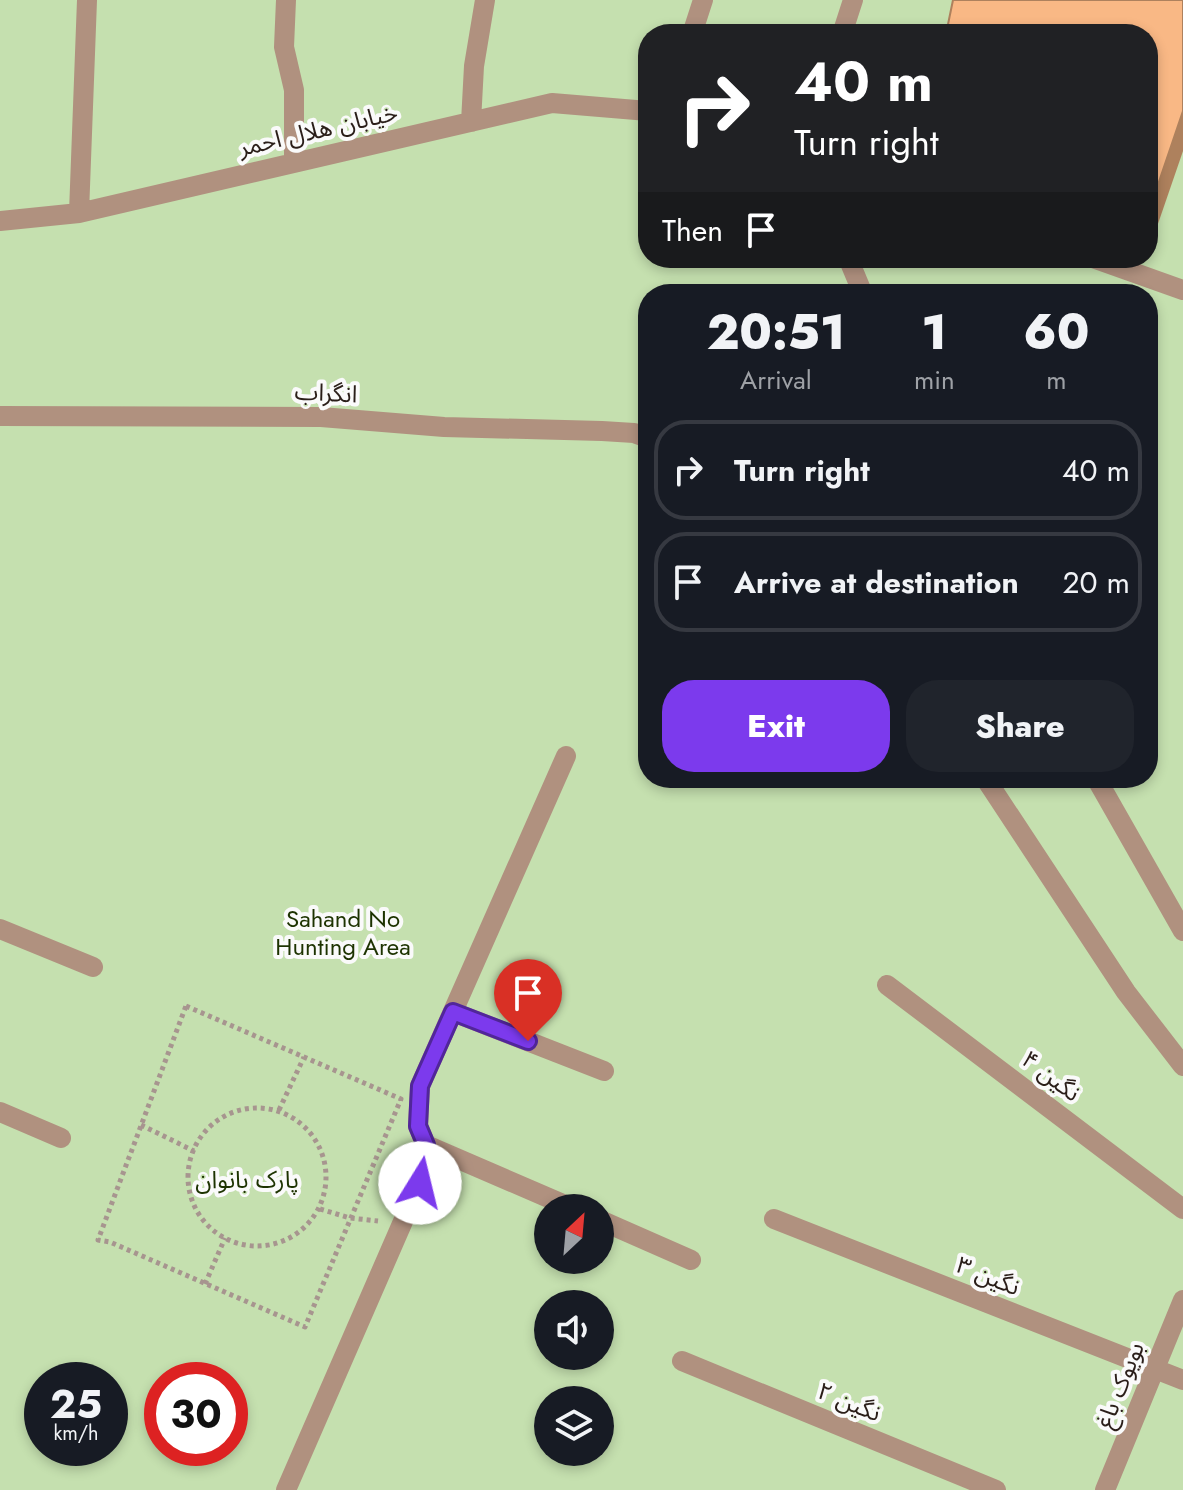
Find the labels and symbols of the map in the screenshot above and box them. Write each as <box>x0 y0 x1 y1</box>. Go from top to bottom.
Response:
street label: خیابان هلال احمر <box>234 94 401 165</box>
street label: انگراب <box>294 373 358 412</box>
park label: Sahand No Hunting Area <box>275 901 411 964</box>
pin <box>494 959 562 1041</box>
street label: نگین ۴ <box>1014 1042 1088 1109</box>
position arrow <box>378 1141 462 1225</box>
park label: پارک بانوان <box>195 1162 299 1197</box>
north arrow <box>534 1194 614 1274</box>
street label: نگین ۳ <box>951 1247 1025 1304</box>
street label: بویوک باغ <box>1086 1336 1153 1433</box>
speed limit sign: 30 <box>144 1362 248 1466</box>
street label: نگین ۲ <box>812 1373 886 1430</box>

